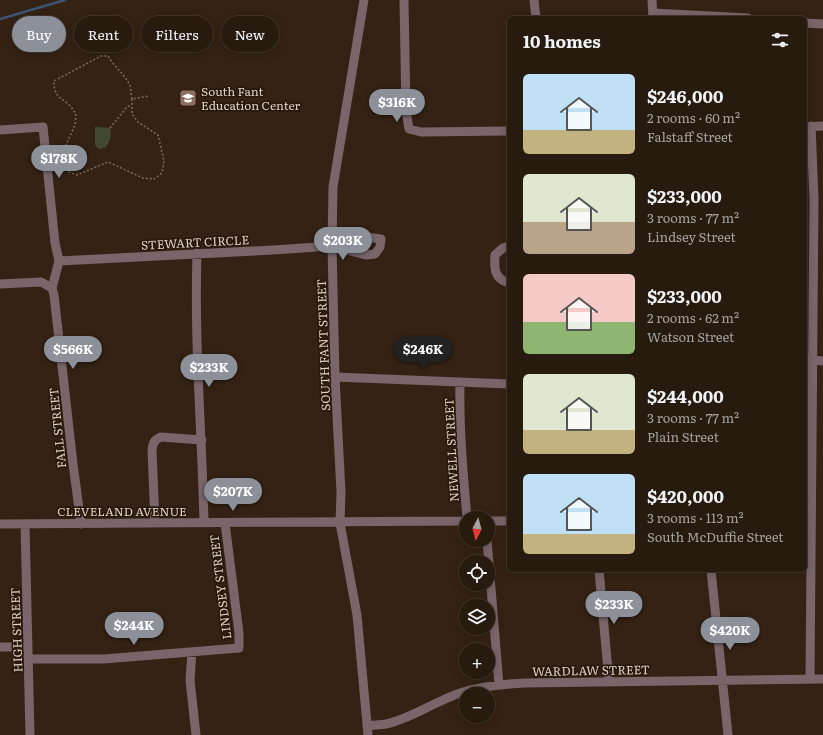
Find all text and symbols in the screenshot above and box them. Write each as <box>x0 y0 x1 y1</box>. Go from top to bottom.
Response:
chip: Buy <box>12 16 66 52</box>
chip: Rent <box>74 16 133 52</box>
chip: Filters <box>141 16 213 52</box>
chip: New <box>221 16 279 52</box>
text: 10 homes <box>523 28 601 53</box>
icon: filters <box>769 29 791 51</box>
place label: South Fant Education Center <box>201 82 301 114</box>
text: $246,000 <box>647 83 723 108</box>
school or university icon: South Fant Education Center <box>178 88 198 108</box>
pin: $316K <box>369 89 425 123</box>
icon: home <box>555 90 603 138</box>
text: $316K <box>378 92 416 111</box>
text: 2 rooms · 60 m² <box>647 108 740 127</box>
text: Falstaff Street <box>647 127 733 146</box>
pin: $178K <box>31 145 87 179</box>
text: $178K <box>40 148 78 167</box>
text: $233,000 <box>647 183 722 208</box>
icon: home <box>555 190 603 238</box>
text: 3 rooms · 77 m² <box>647 208 739 227</box>
pin: $203K <box>315 227 371 261</box>
text: Lindsey Street <box>647 227 736 246</box>
street label: STEWART CIRCLE <box>140 230 250 254</box>
text: $203K <box>323 230 363 249</box>
street label: SOUTH FANT STREET <box>312 279 334 411</box>
text: $233,000 <box>647 283 722 308</box>
icon: home <box>555 290 603 338</box>
text: 2 rooms · 62 m² <box>647 308 739 327</box>
text: Watson Street <box>647 327 734 346</box>
pin: $566K <box>45 336 101 370</box>
pin: $246K <box>395 336 451 370</box>
text: $566K <box>53 339 93 358</box>
text: $246K <box>403 339 443 358</box>
pin: $233K <box>181 354 237 388</box>
text: $233K <box>189 357 229 376</box>
text: $244,000 <box>647 383 724 408</box>
street label: FALL STREET <box>44 387 70 469</box>
icon: home <box>555 390 603 438</box>
street label: NEWELL STREET <box>439 397 463 503</box>
text: 3 rooms · 77 m² <box>647 408 739 427</box>
text: Plain Street <box>647 427 719 446</box>
pin: $207K <box>205 478 261 512</box>
text: $207K <box>213 481 253 500</box>
text: $420,000 <box>647 483 724 508</box>
icon: home <box>555 490 603 538</box>
street label: CLEVELAND AVENUE <box>57 502 187 520</box>
text: 3 rooms · 113 m² <box>647 508 744 527</box>
north arrow <box>459 511 495 547</box>
map controls <box>459 511 495 723</box>
text: South McDuffie Street <box>647 527 784 546</box>
street label: LINDSEY STREET <box>205 533 235 641</box>
button: locate <box>459 555 495 591</box>
street label: HIGH STREET <box>6 587 26 673</box>
pin: $233K <box>586 591 642 625</box>
text: $233K <box>594 594 634 613</box>
button: layers <box>459 599 495 635</box>
pin: $244K <box>106 612 162 646</box>
text: $244K <box>114 615 154 634</box>
pin: $420K <box>702 617 758 651</box>
text: $420K <box>710 620 750 639</box>
button: + <box>459 643 495 679</box>
street label: WARDLAW STREET <box>532 660 650 680</box>
button: − <box>459 687 495 723</box>

